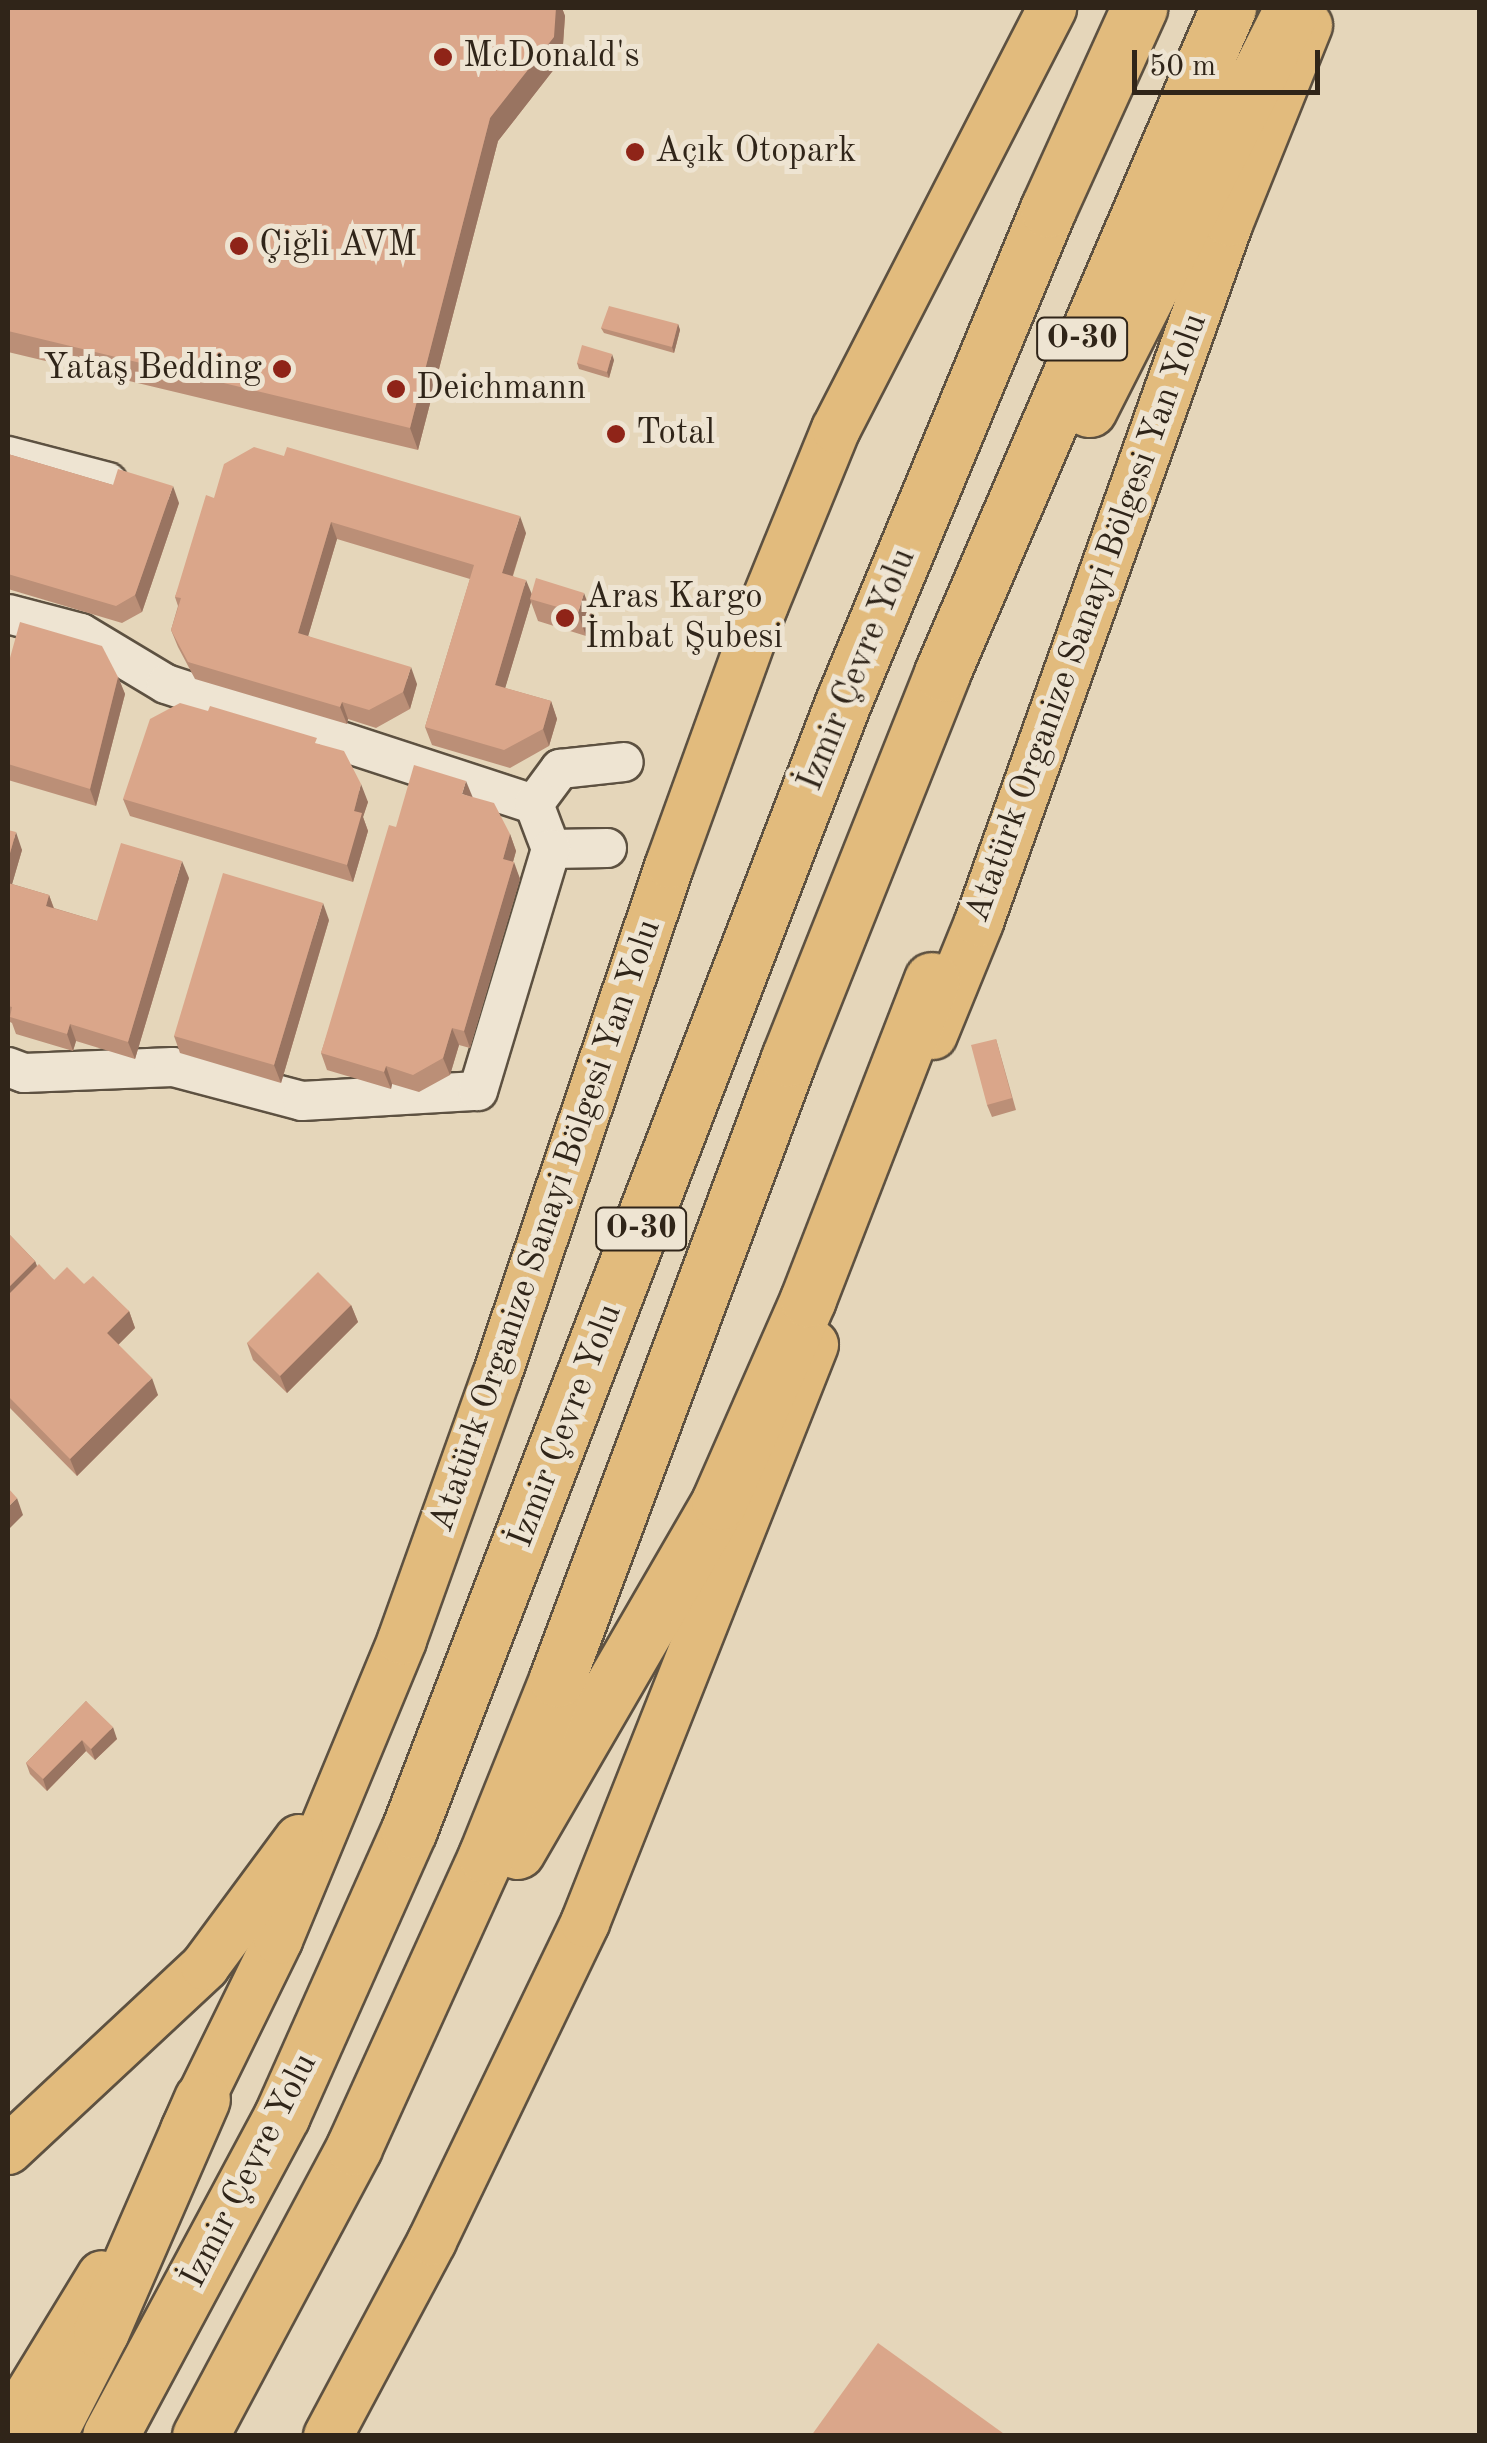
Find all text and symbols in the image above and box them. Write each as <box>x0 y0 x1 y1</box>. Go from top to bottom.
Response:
scale bar <box>1137 30 1324 92</box>
place label: McDonald's <box>463 36 640 78</box>
marker: McDonald's <box>432 46 454 68</box>
text: 50 m <box>1149 52 1216 82</box>
place label: Açık Otopark <box>655 131 857 173</box>
marker: Açık Otopark <box>624 141 646 163</box>
place label: Çiğli AVM <box>259 225 417 267</box>
marker: Çiğli AVM <box>228 235 250 257</box>
street label: Atatürk Organize Sanayi Bölgesi Yan Yolu <box>957 308 1217 928</box>
road number: O-30 <box>1034 312 1130 366</box>
place label: Yataş Bedding <box>43 348 262 390</box>
marker: Yataş Bedding <box>271 358 293 380</box>
place label: Deichmann <box>416 368 586 410</box>
marker: Deichmann <box>385 378 407 400</box>
place label: Total <box>636 413 715 455</box>
marker: Total <box>605 423 627 445</box>
street label: İzmir Çevre Yolu <box>790 543 926 797</box>
place label: Aras Kargo İmbat Şubesi <box>585 577 783 659</box>
marker: Aras Kargo İmbat Şubesi <box>554 607 576 629</box>
street label: Atatürk Organize Sanayi Bölgesi Yan Yolu <box>421 914 671 1538</box>
road number: O-30 <box>594 1202 688 1256</box>
street label: İzmir Çevre Yolu <box>500 1298 632 1554</box>
street label: İzmir Çevre Yolu <box>173 2047 327 2295</box>

